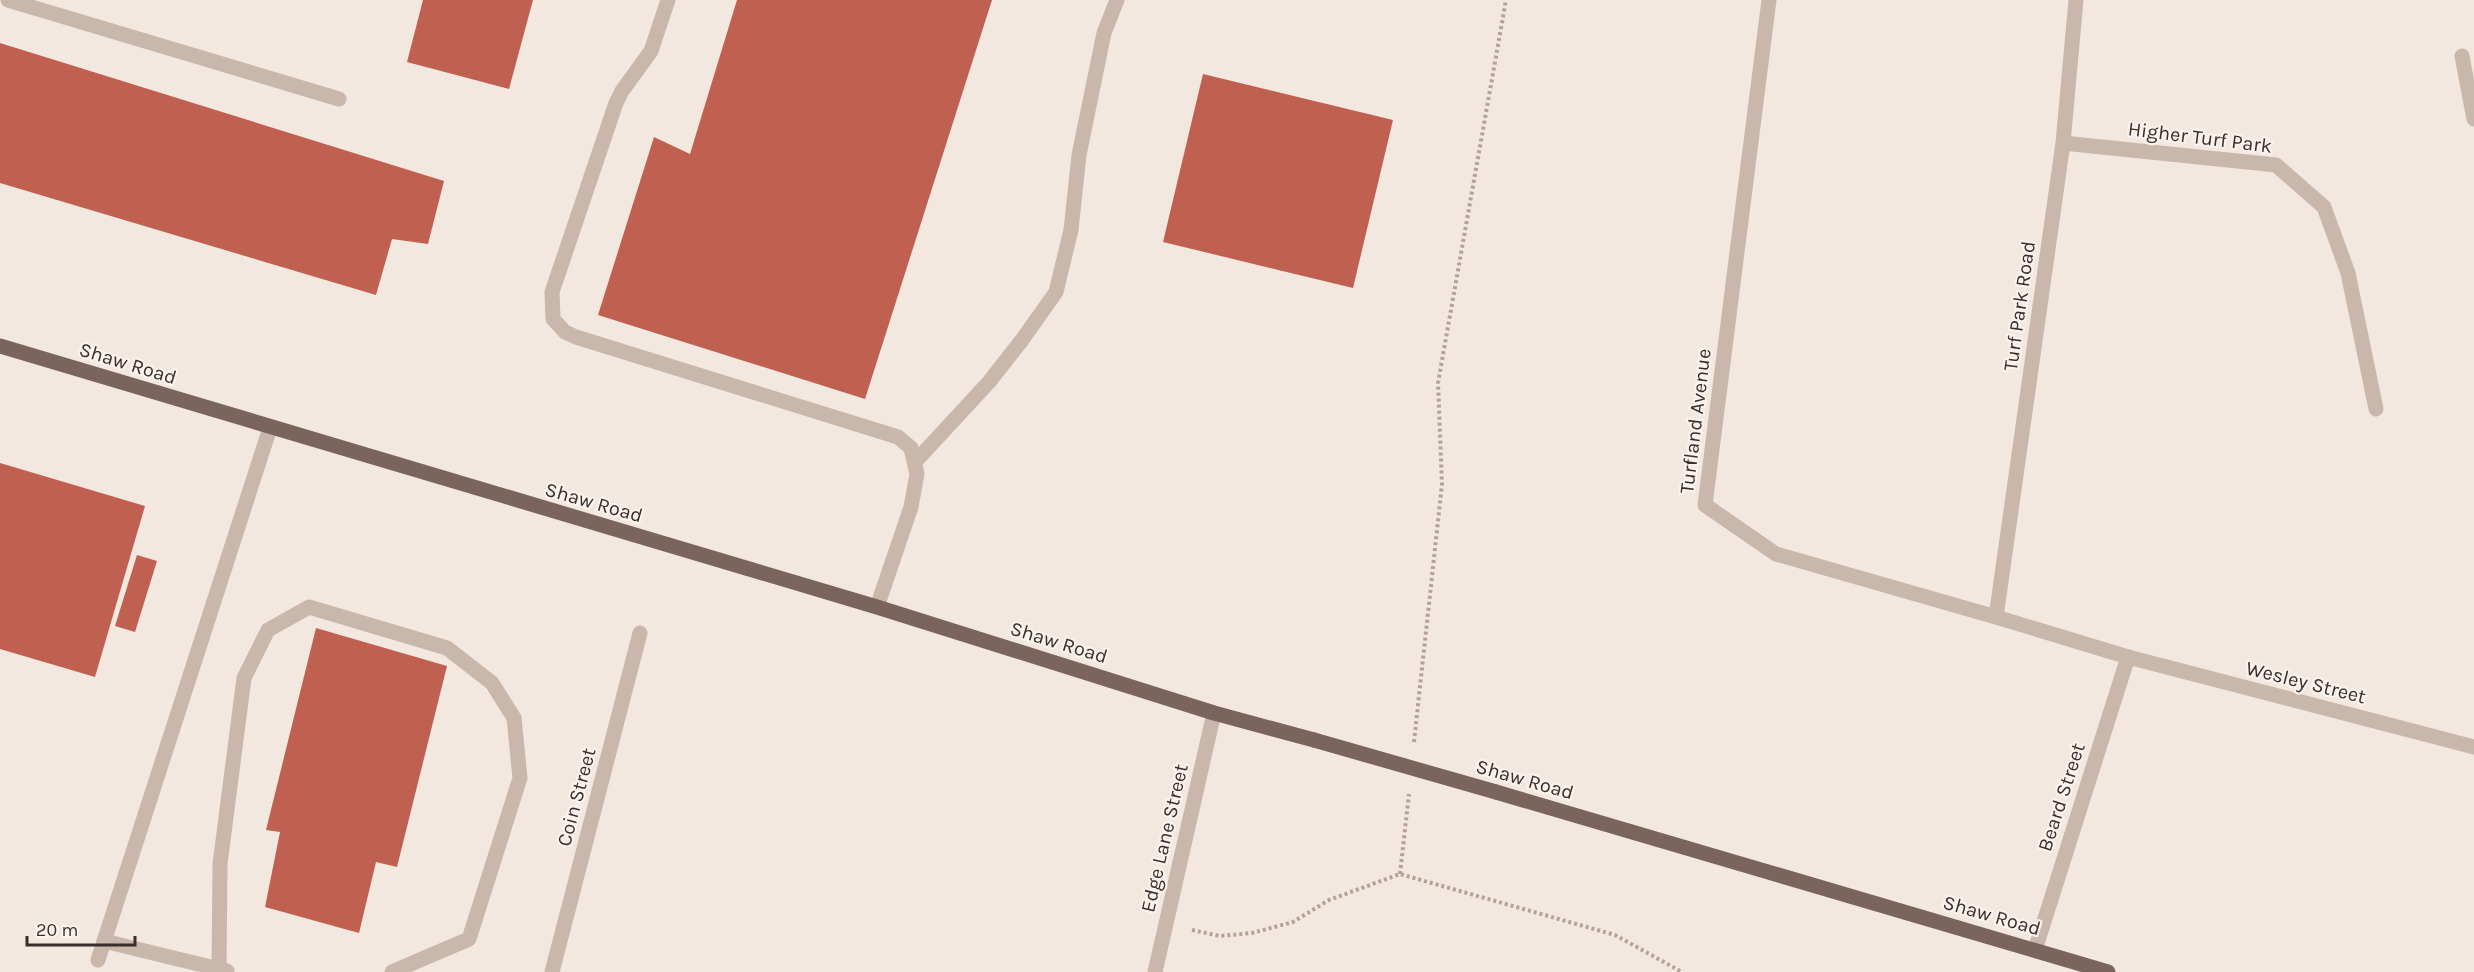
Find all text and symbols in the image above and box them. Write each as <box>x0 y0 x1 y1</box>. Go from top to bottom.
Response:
street label: Higher Turf Park <box>2127 117 2273 158</box>
street label: Turf Park Road <box>1999 240 2040 373</box>
street label: Shaw Road <box>76 338 179 389</box>
street label: Turfland Avenue <box>1675 347 1716 495</box>
street label: Shaw Road <box>542 478 645 527</box>
street label: Shaw Road <box>1007 617 1110 668</box>
street label: Wesley Street <box>2243 656 2369 709</box>
street label: Beard Street <box>2033 740 2090 854</box>
street label: Coin Street <box>552 745 601 849</box>
street label: Shaw Road <box>1473 755 1576 804</box>
street label: Edge Lane Street <box>1136 761 1193 915</box>
street label: Shaw Road <box>1940 891 2043 940</box>
scale bar <box>27 909 135 947</box>
text: 20 m <box>36 919 78 941</box>

